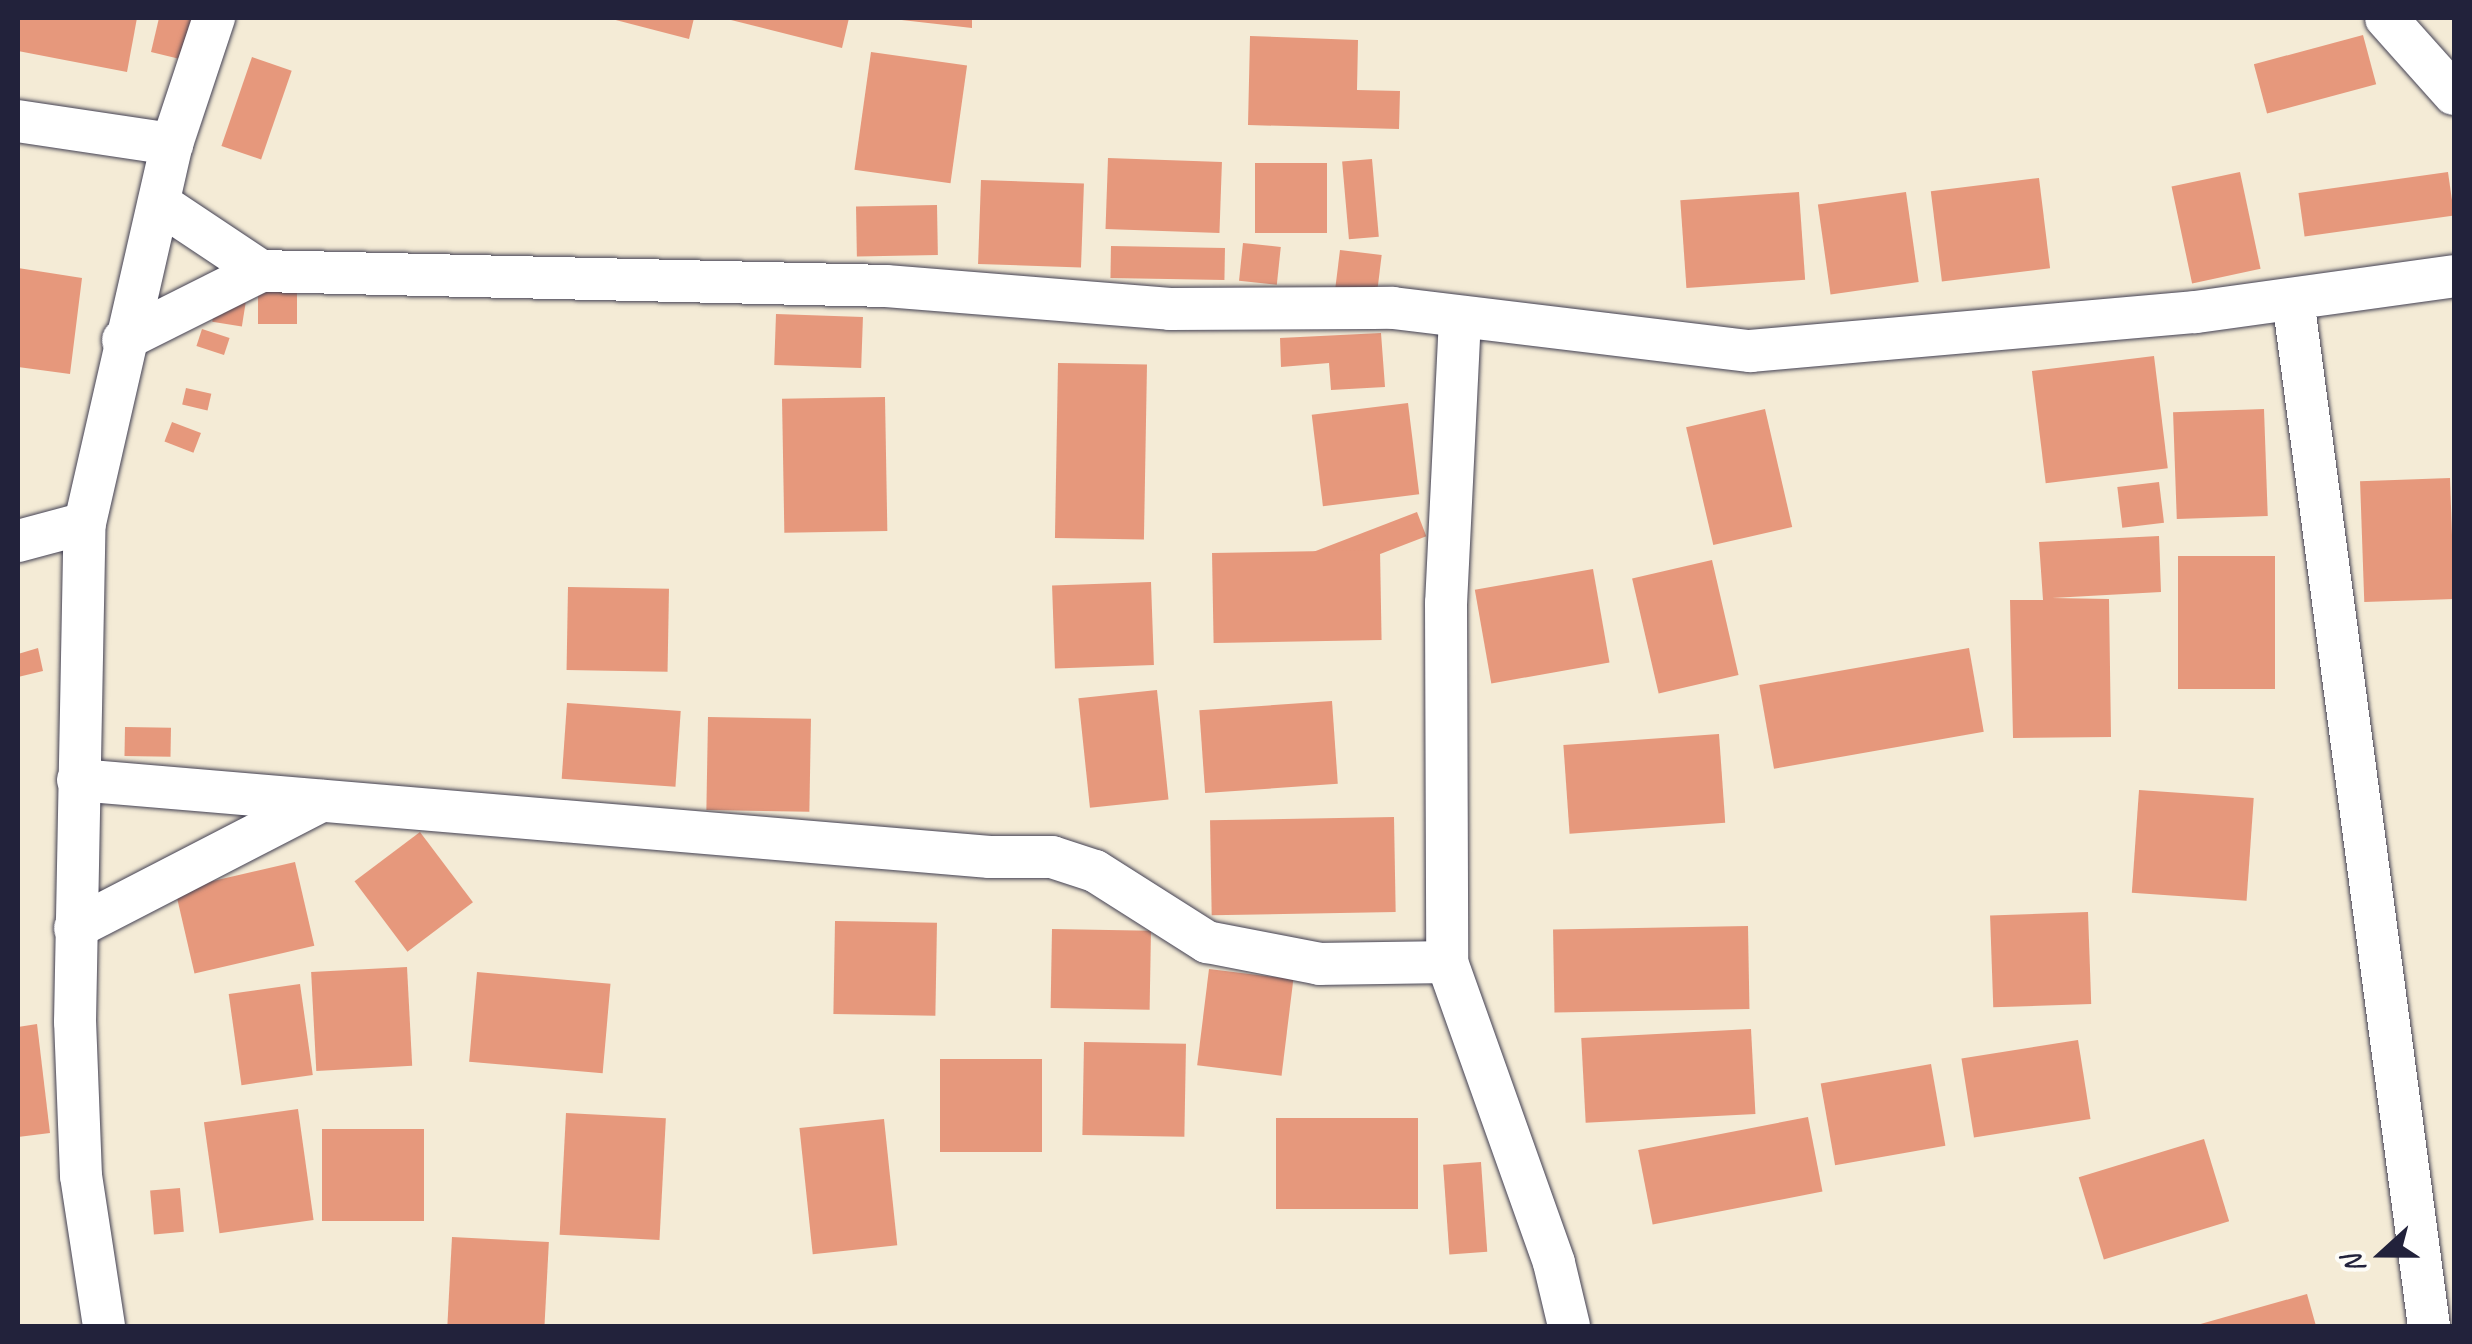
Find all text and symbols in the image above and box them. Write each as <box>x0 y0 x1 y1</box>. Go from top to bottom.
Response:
north arrow <box>2332 1204 2432 1304</box>
text: N <box>2334 1251 2373 1279</box>

